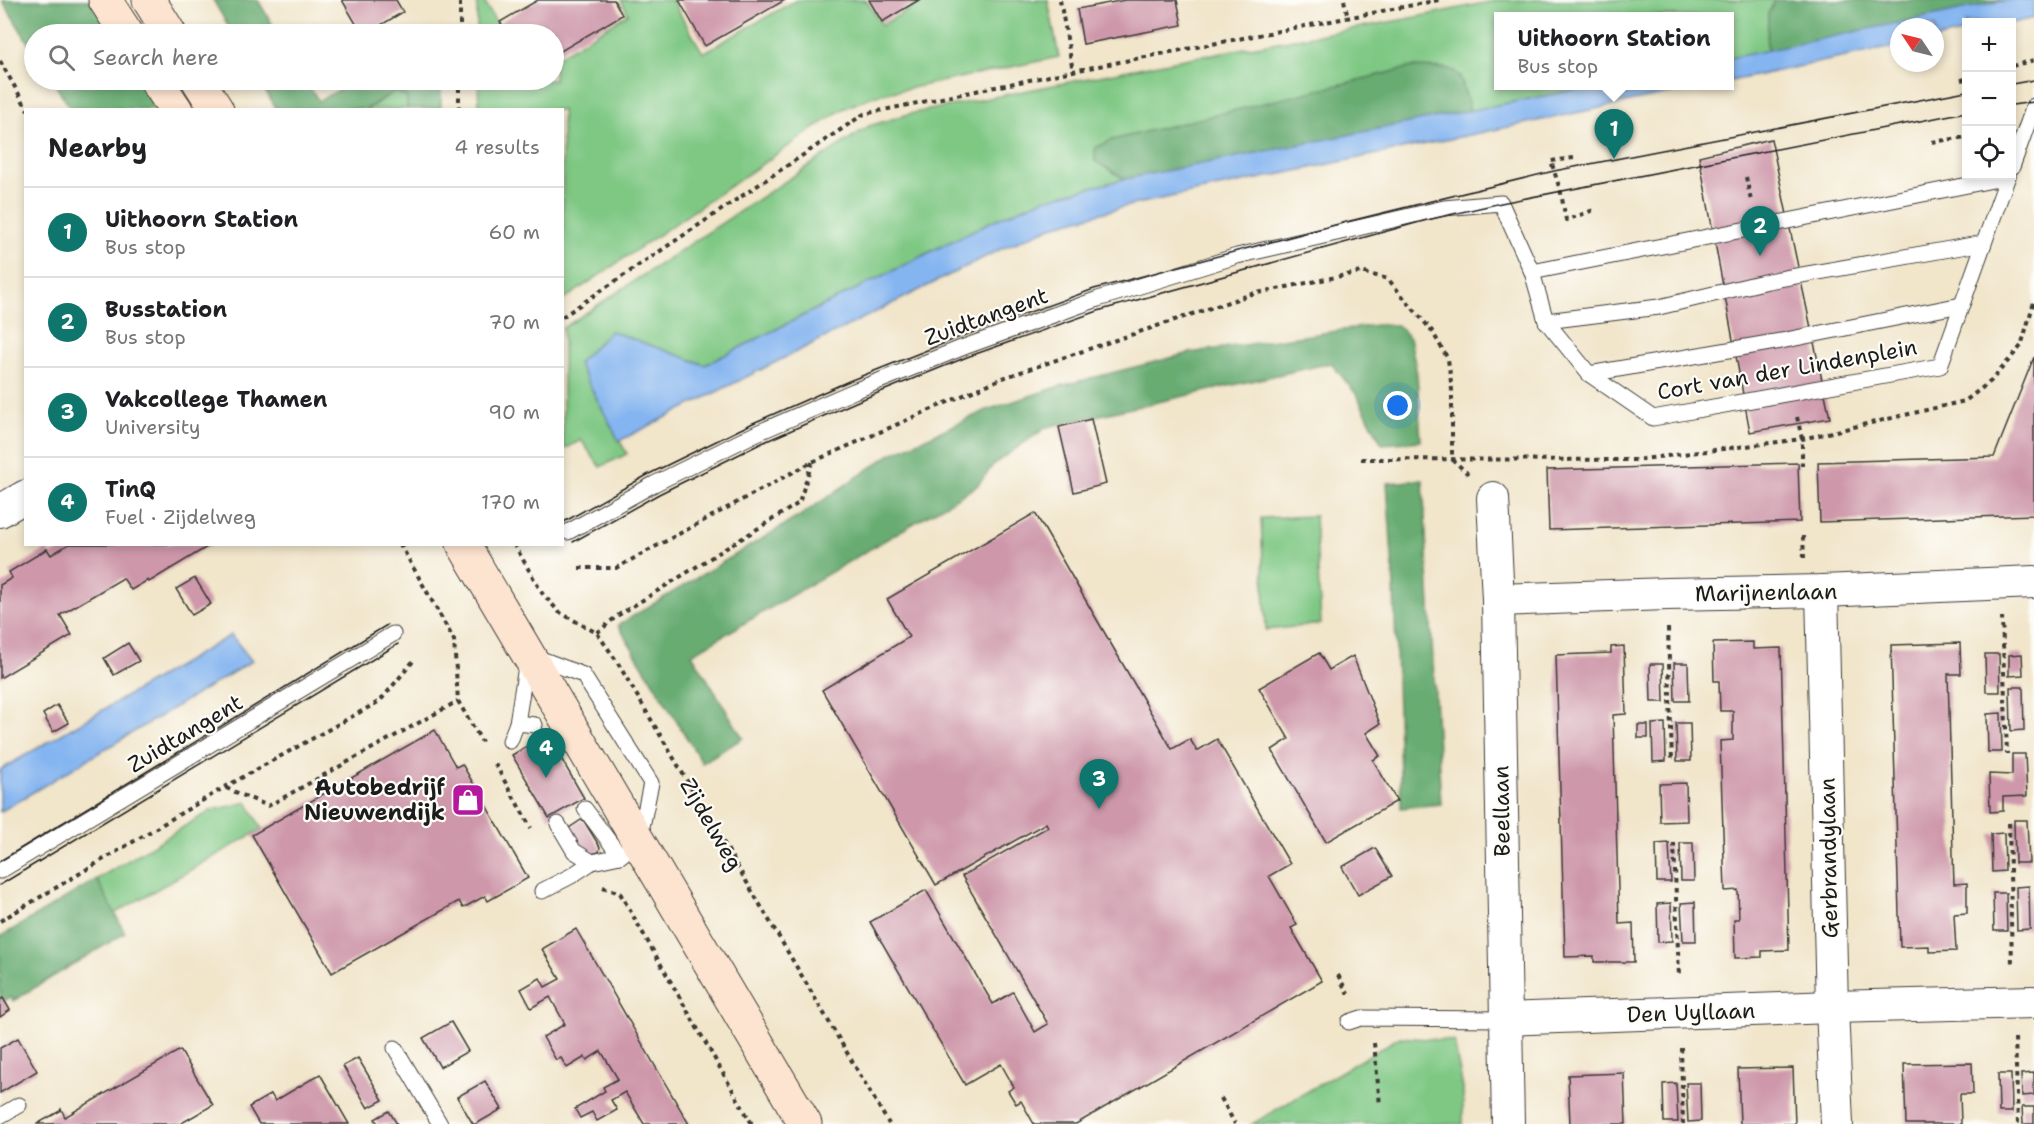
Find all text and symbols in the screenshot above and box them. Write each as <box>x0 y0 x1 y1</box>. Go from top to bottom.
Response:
popup <box>1494 12 1734 90</box>
north arrow <box>1890 18 1944 72</box>
map controls <box>1962 18 2016 180</box>
button: + <box>1962 18 2016 72</box>
search box <box>24 24 564 90</box>
text: Uithoorn Station <box>1517 24 1711 53</box>
icon: search <box>45 41 78 74</box>
text: Search here <box>93 43 219 72</box>
text: Bus stop <box>1517 53 1598 79</box>
button: − <box>1962 72 2016 126</box>
pin: 1 <box>1594 110 1634 159</box>
button: locate <box>1962 126 2016 180</box>
text: Nearby <box>48 130 147 165</box>
text: 4 results <box>454 134 540 160</box>
text: Uithoorn Station <box>105 205 298 234</box>
pin: 2 <box>1740 206 1780 256</box>
text: 1 <box>63 219 72 245</box>
text: 60 m <box>488 219 540 245</box>
text: Bus stop <box>105 234 186 260</box>
street label: Zuidtangent <box>920 281 1052 352</box>
text: Busstation <box>105 295 227 324</box>
text: 2 <box>61 309 75 335</box>
text: 70 m <box>488 309 540 335</box>
text: Bus stop <box>105 324 186 350</box>
street label: Cort van der Lindenplein <box>1655 332 1919 407</box>
text: Vakcollege Thamen <box>105 385 327 414</box>
your location <box>1383 391 1412 420</box>
text: 3 <box>61 399 75 425</box>
text: 90 m <box>488 399 540 425</box>
text: University <box>105 414 201 440</box>
text: TinQ <box>105 475 156 504</box>
text: 4 <box>61 489 75 515</box>
text: 170 m <box>481 489 540 515</box>
text: Fuel · Zijdelweg <box>105 504 256 530</box>
street label: Marijnenlaan <box>1695 577 1837 608</box>
street label: Zuidtangent <box>122 688 248 779</box>
pin: 4 <box>526 728 566 778</box>
pin: 3 <box>1080 760 1118 809</box>
street label: Beellaan <box>1486 765 1517 857</box>
place label: Autobedrijf Nieuwendijk <box>304 773 445 827</box>
street label: Zijdelweg <box>674 773 750 876</box>
street label: Gerbrandylaan <box>1813 777 1844 939</box>
shop icon: Autobedrijf Nieuwendijk <box>450 782 486 818</box>
street label: Den Uyllaan <box>1626 996 1756 1029</box>

